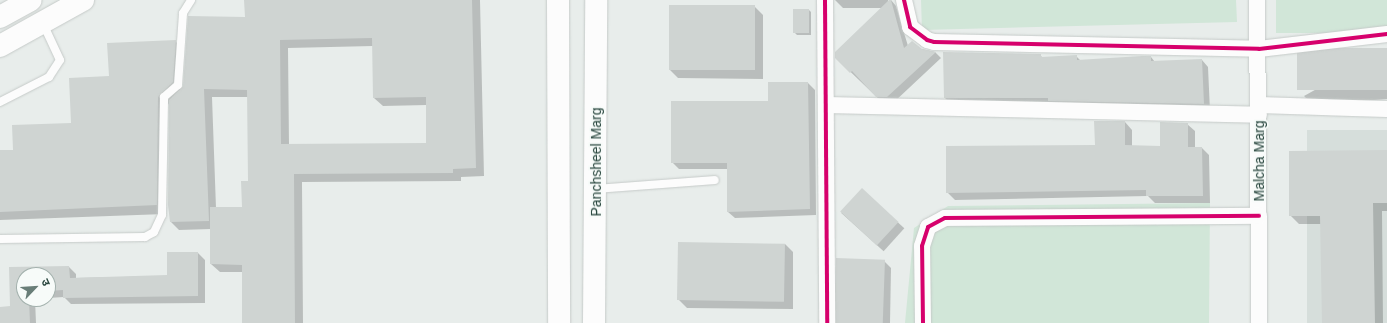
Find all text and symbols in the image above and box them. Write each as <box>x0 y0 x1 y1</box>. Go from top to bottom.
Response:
street label: Panchsheel Marg <box>588 108 604 216</box>
street label: Malcha Marg <box>1251 121 1267 201</box>
north arrow <box>16 267 56 307</box>
text: उ <box>39 277 53 288</box>

